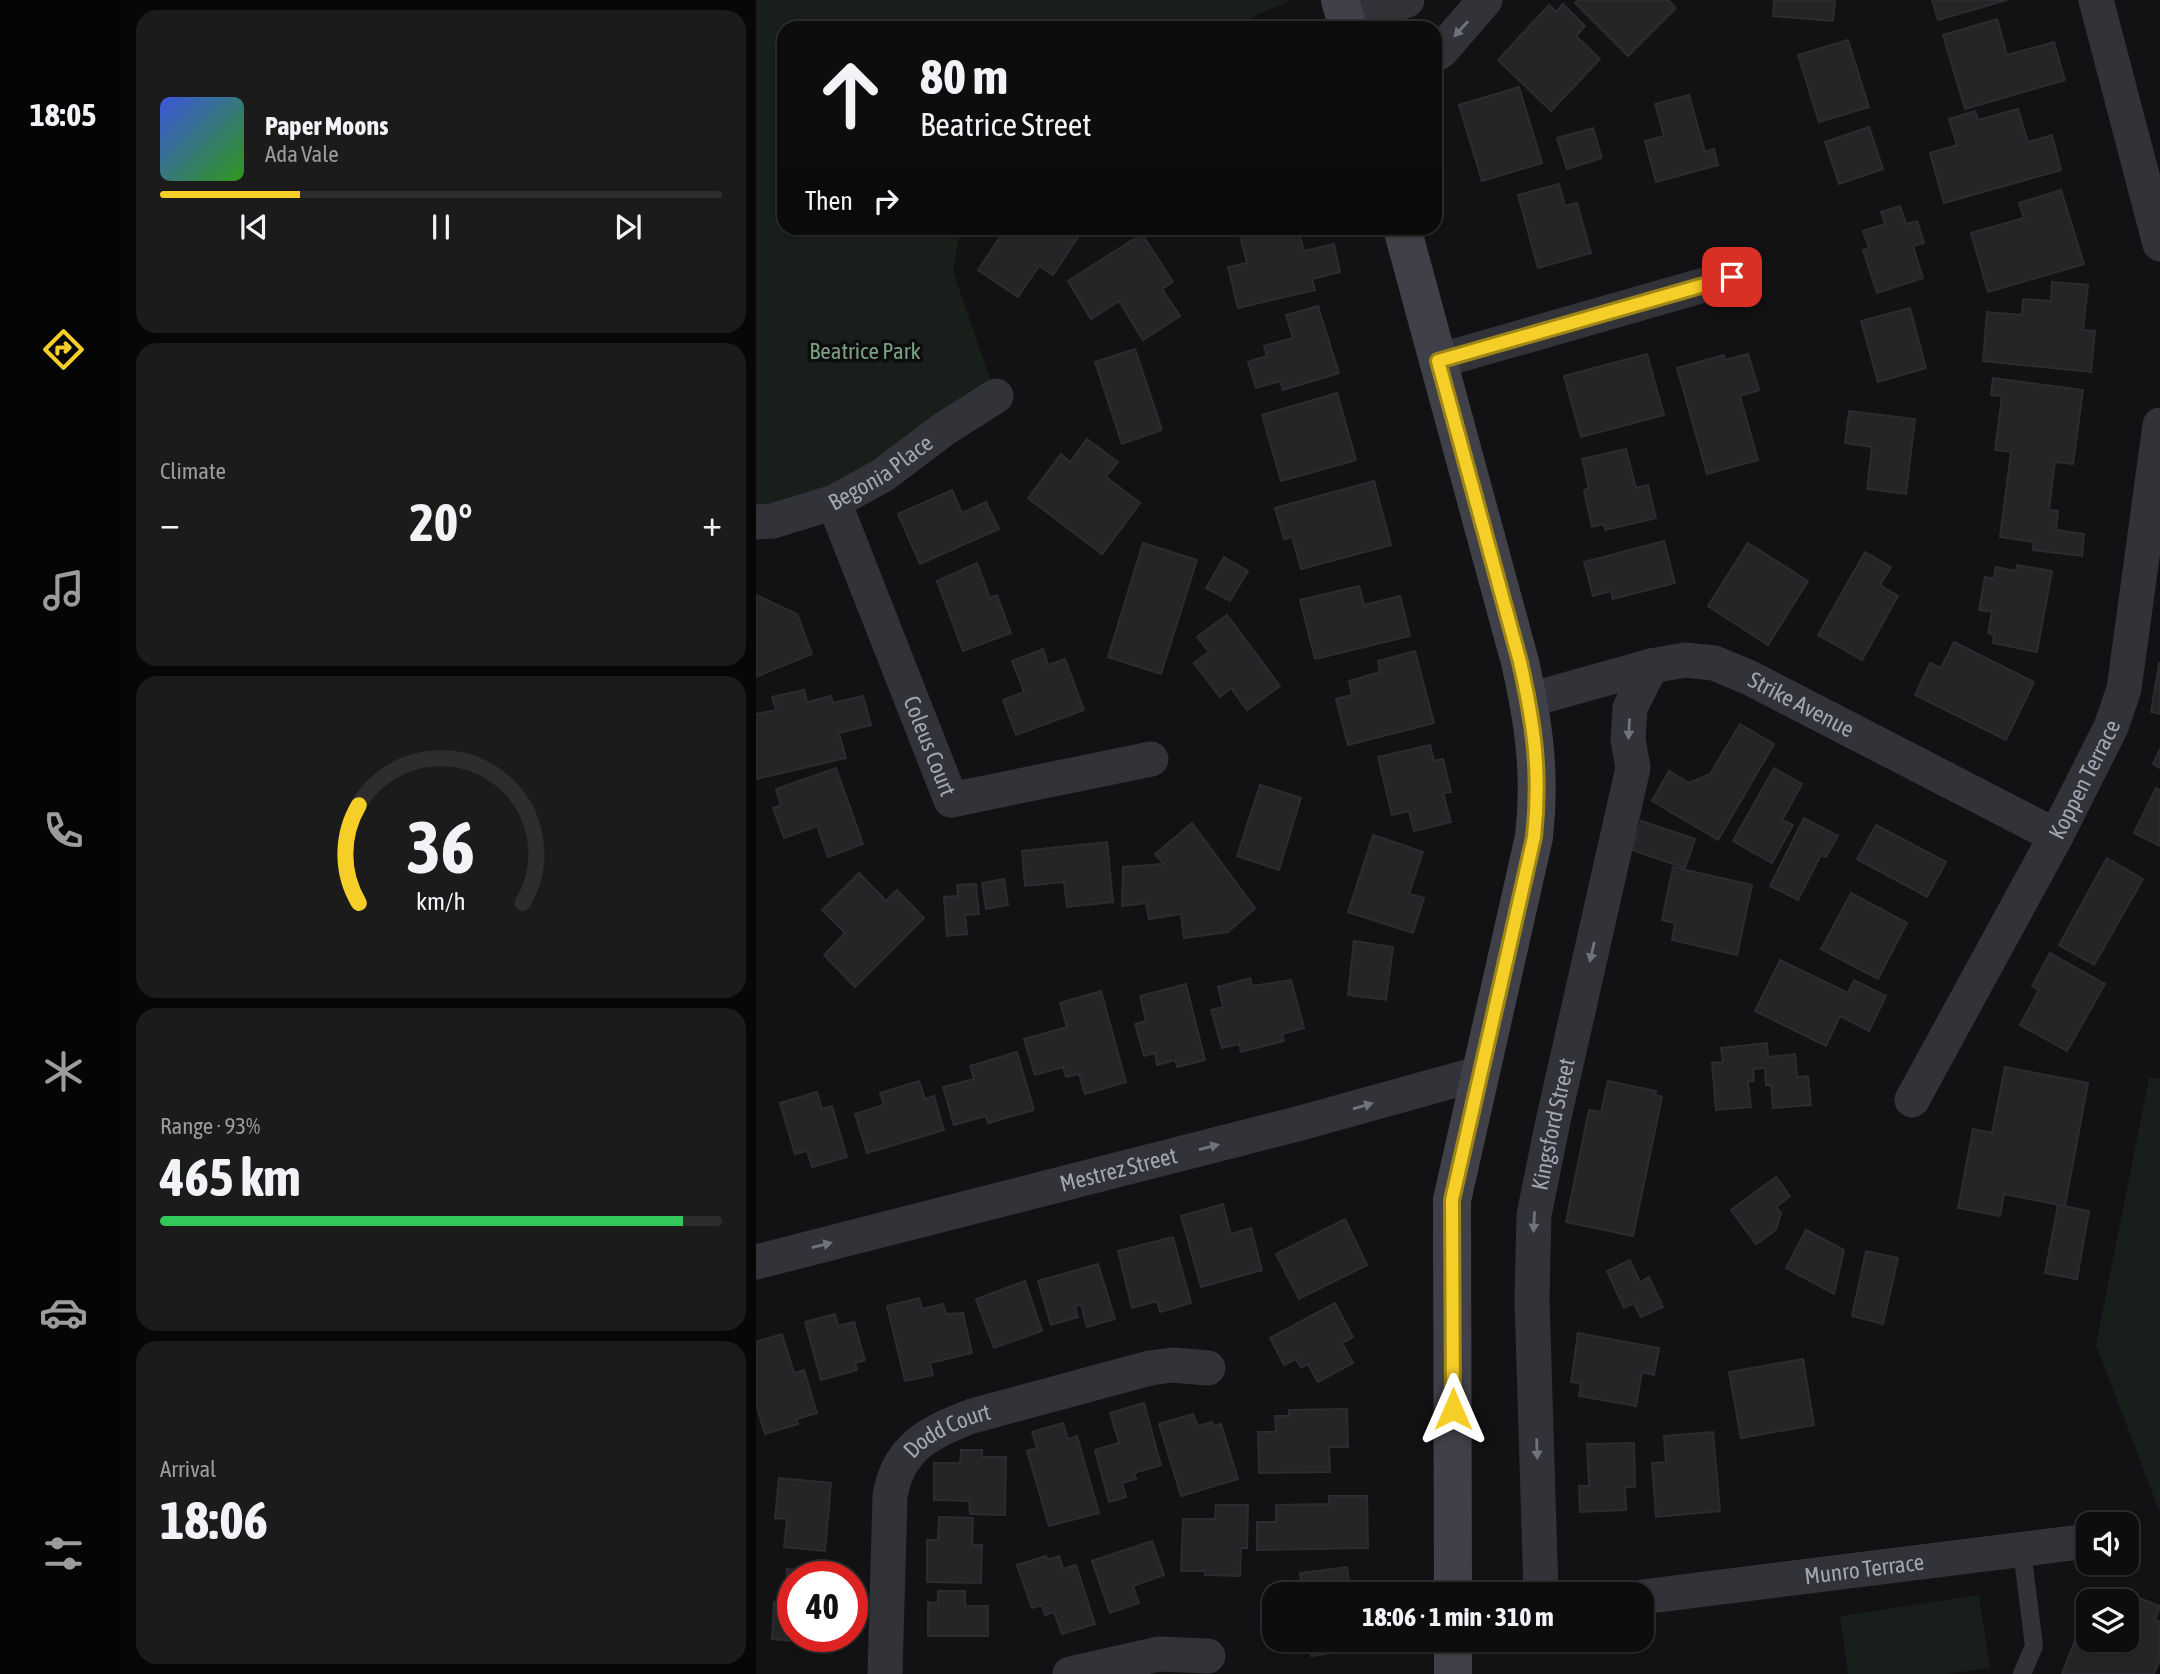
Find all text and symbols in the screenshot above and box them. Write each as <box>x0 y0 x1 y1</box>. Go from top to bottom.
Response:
one-way arrow <box>1453 20 1469 38</box>
text: 80 m <box>920 48 1008 104</box>
icon: ahead <box>805 49 896 140</box>
text: 18:05 <box>30 96 96 133</box>
text: Beatrice Street <box>920 106 1092 143</box>
text: Paper Moons <box>265 111 388 141</box>
text: Ada Vale <box>265 141 339 167</box>
icon: right <box>867 182 905 220</box>
text: Then <box>805 186 853 216</box>
icon: previous <box>235 208 273 246</box>
icon: pause <box>422 208 460 246</box>
icon: next <box>609 208 647 246</box>
pin <box>1702 247 1762 307</box>
icon: arrive <box>1713 258 1751 296</box>
icon: directions <box>39 325 88 374</box>
park label: Beatrice Park <box>809 338 921 364</box>
street label: Begonia Place <box>824 429 938 516</box>
text: Climate <box>160 458 226 484</box>
text: 20° <box>409 492 473 552</box>
text: − <box>160 501 180 544</box>
text: + <box>702 501 722 544</box>
icon: music <box>39 566 88 615</box>
street label: Strike Avenue <box>1744 666 1858 742</box>
street label: Coleus Court <box>898 692 961 800</box>
street label: Koppen Terrace <box>2044 717 2125 843</box>
one-way arrow <box>1623 719 1634 741</box>
text: 36 <box>407 805 475 888</box>
icon: phone <box>39 806 88 855</box>
text: km/h <box>416 887 466 915</box>
one-way arrow <box>1586 941 1597 963</box>
icon: climate <box>39 1047 88 1096</box>
street label: Kingsford Street <box>1526 1056 1580 1192</box>
one-way arrow <box>1353 1100 1374 1110</box>
text: Range · 93% <box>160 1113 260 1139</box>
one-way arrow <box>1198 1141 1220 1152</box>
street label: Mestrez Street <box>1057 1142 1180 1197</box>
text: 465 km <box>160 1147 301 1207</box>
one-way arrow <box>1529 1211 1540 1233</box>
one-way arrow <box>811 1239 833 1250</box>
icon: car <box>39 1288 88 1337</box>
position arrow <box>1416 1372 1490 1446</box>
street label: Dodd Court <box>898 1399 993 1463</box>
one-way arrow <box>1531 1439 1543 1461</box>
text: Arrival <box>160 1456 216 1482</box>
text: 18:06 <box>160 1490 268 1550</box>
map controls <box>2076 1512 2139 1652</box>
button: sound <box>2076 1512 2139 1575</box>
icon: filters <box>39 1529 88 1578</box>
street label: Munro Terrace <box>1803 1549 1926 1589</box>
speed limit sign: 40 <box>777 1561 868 1652</box>
button: layers <box>2076 1589 2139 1652</box>
text: 18:06 · 1 min · 310 m <box>1362 1602 1554 1632</box>

